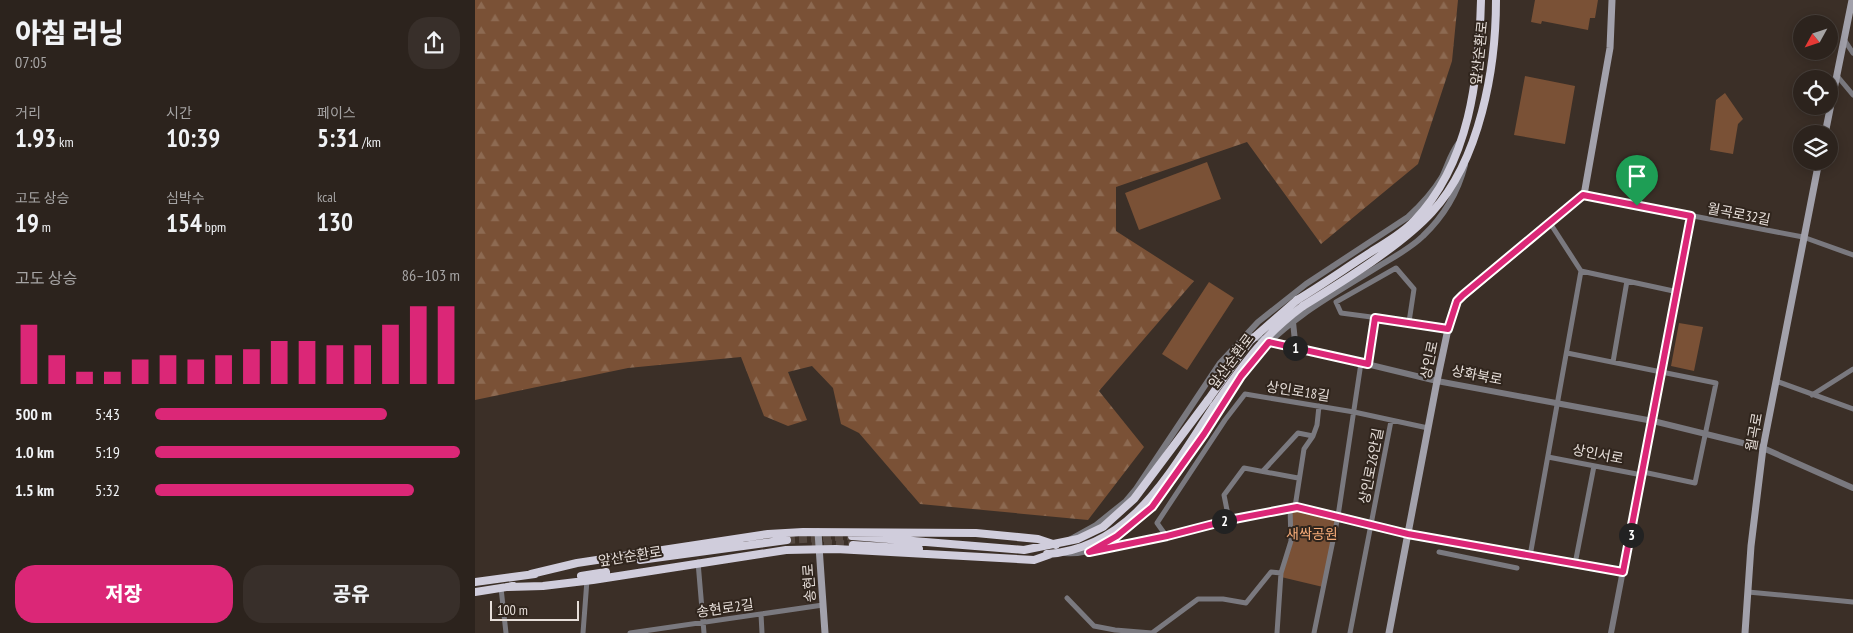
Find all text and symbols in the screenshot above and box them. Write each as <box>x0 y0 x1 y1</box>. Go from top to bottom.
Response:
text: 아침 러닝 <box>15 14 124 51</box>
north arrow <box>1793 15 1837 60</box>
map controls <box>1793 15 1838 170</box>
button: share <box>408 17 460 69</box>
street label: 앞산순환로 <box>1467 20 1491 86</box>
text: 07:05 <box>15 52 47 72</box>
button: locate <box>1793 70 1838 115</box>
text: 거리 <box>15 104 41 122</box>
text: 시간 <box>166 104 192 122</box>
text: 페이스 <box>317 104 356 122</box>
text: 1.93 <box>15 122 56 154</box>
text: 10:39 <box>166 122 220 154</box>
text: 5:31 <box>317 122 359 154</box>
button: layers <box>1793 125 1838 170</box>
text: km <box>56 133 74 151</box>
text: /km <box>359 133 381 151</box>
pin <box>1616 155 1658 206</box>
icon: arrive <box>1623 162 1651 190</box>
text: kcal <box>317 188 336 206</box>
text: 고도 상승 <box>15 189 70 207</box>
text: 심박수 <box>166 189 205 207</box>
street label: 월곡로32길 <box>1706 199 1772 229</box>
text: 130 <box>317 206 353 238</box>
text: 19 <box>15 207 39 239</box>
text: 154 <box>166 207 202 239</box>
text: m <box>39 218 51 236</box>
text: bpm <box>202 218 226 236</box>
text: 86–103 m <box>402 265 460 285</box>
text: 고도 상승 <box>15 268 77 288</box>
street label: 앞산순환로 <box>1204 330 1258 392</box>
pin: 1 <box>1283 336 1307 360</box>
text: 1 <box>1292 339 1299 357</box>
street label: 상인로 <box>1416 339 1442 381</box>
street label: 상화북로 <box>1450 361 1504 389</box>
street label: 상인로18길 <box>1265 377 1331 405</box>
text: 500 m <box>15 404 52 424</box>
text: 5:43 <box>95 404 120 424</box>
street label: 월곡로 <box>1742 411 1766 453</box>
street label: 상인로26안길 <box>1355 426 1387 506</box>
street label: 상인서로 <box>1571 440 1625 468</box>
text: 1.0 km <box>15 442 54 462</box>
text: 5:19 <box>95 442 120 462</box>
text: 1.5 km <box>15 480 54 500</box>
text: 5:32 <box>95 480 120 500</box>
pin: 2 <box>1211 508 1237 534</box>
text: 2 <box>1221 512 1228 530</box>
pin: 3 <box>1619 522 1643 548</box>
park label: 새싹공원 <box>1286 525 1338 543</box>
text: 3 <box>1628 526 1635 544</box>
street label: 앞산순환로 <box>597 542 663 570</box>
street label: 송현로 <box>799 563 819 603</box>
button: 저장 <box>15 565 233 623</box>
button: 공유 <box>243 565 460 623</box>
street label: 송현로2길 <box>695 595 755 621</box>
scale bar <box>490 598 579 621</box>
text: 100 m <box>497 601 528 619</box>

